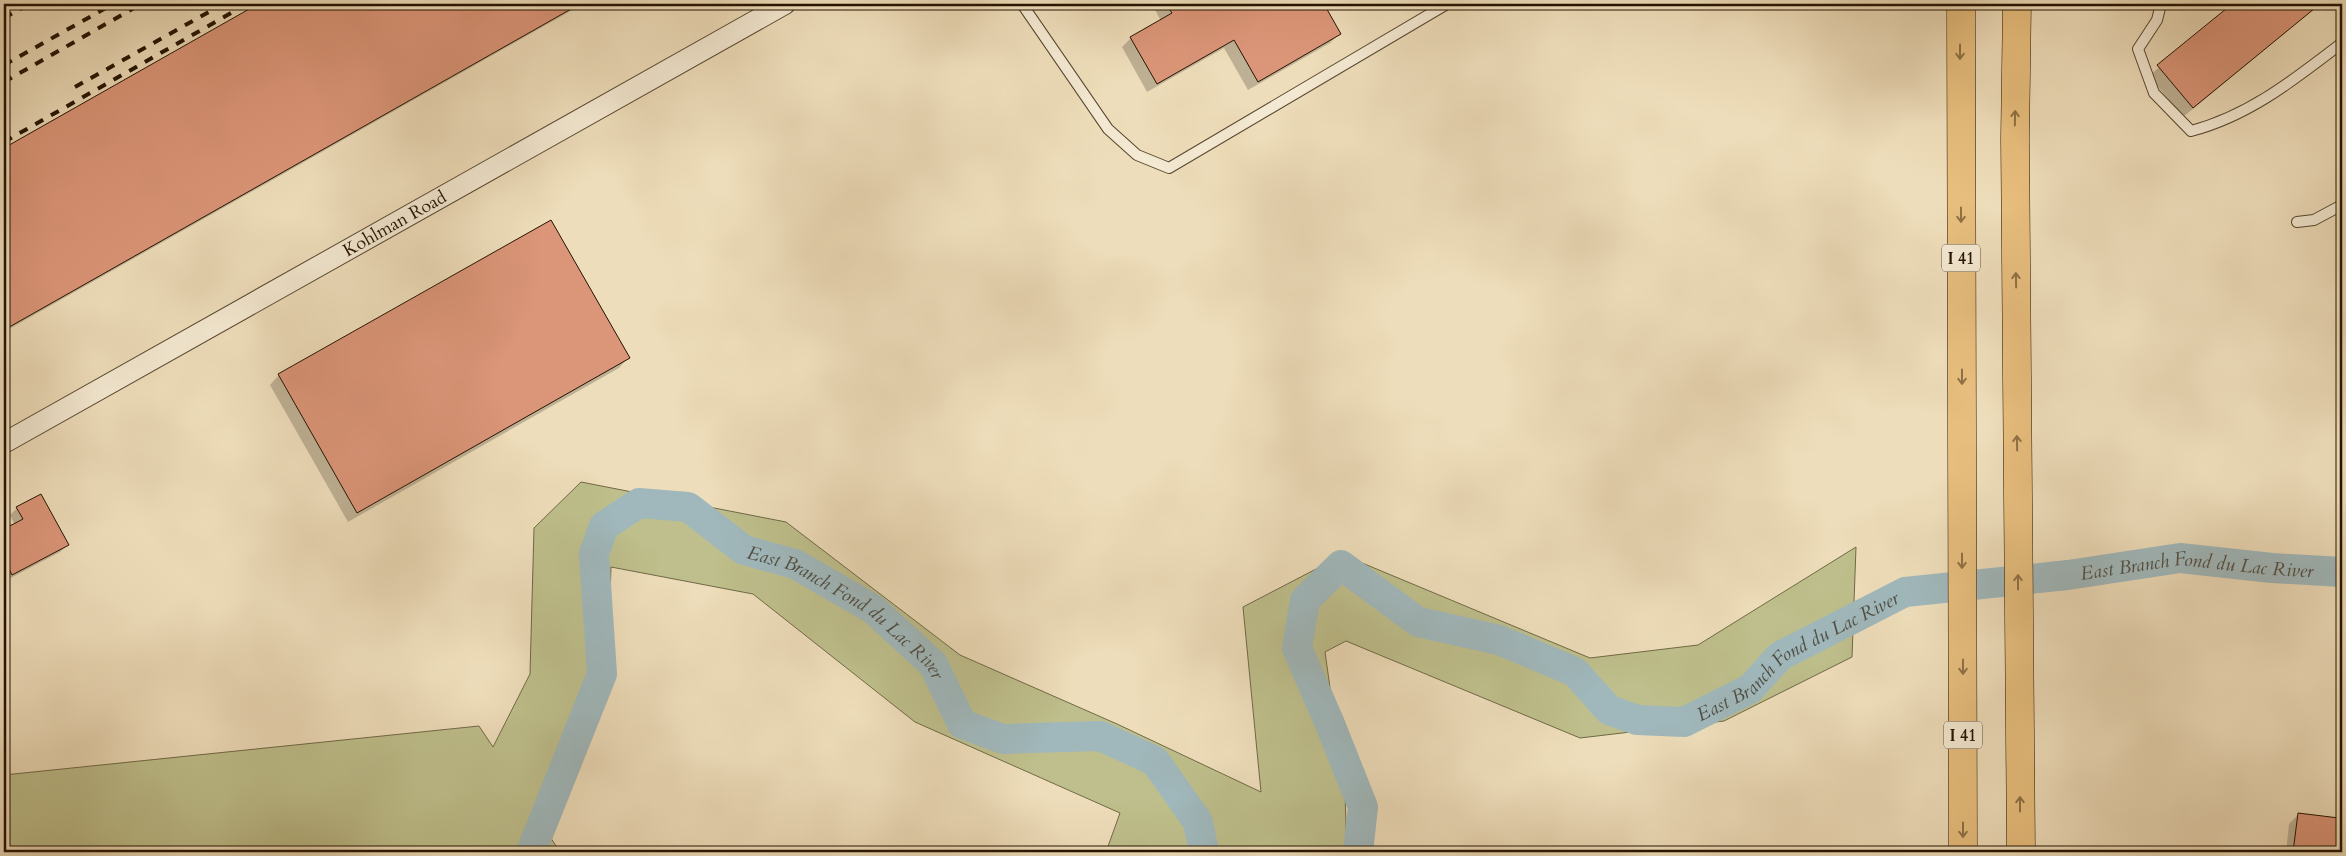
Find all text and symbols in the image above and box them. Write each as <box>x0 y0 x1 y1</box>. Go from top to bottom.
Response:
one-way arrow <box>1955 44 1965 60</box>
one-way arrow <box>2010 110 2020 126</box>
street label: Kohlman Road <box>338 185 452 263</box>
one-way arrow <box>1956 206 1966 223</box>
road number: I 41 <box>1942 244 1980 272</box>
one-way arrow <box>2011 272 2021 288</box>
one-way arrow <box>1957 369 1967 385</box>
one-way arrow <box>2012 435 2022 451</box>
water label: East Branch Fond du Lac River <box>745 540 951 684</box>
water label: East Branch Fond du Lac River <box>2079 545 2315 587</box>
one-way arrow <box>1957 552 1967 568</box>
one-way arrow <box>2014 574 2023 590</box>
water label: East Branch Fond du Lac River <box>1692 585 1904 728</box>
one-way arrow <box>1958 659 1968 675</box>
road number: I 41 <box>1944 722 1982 748</box>
one-way arrow <box>2015 796 2025 812</box>
one-way arrow <box>1958 822 1968 838</box>

